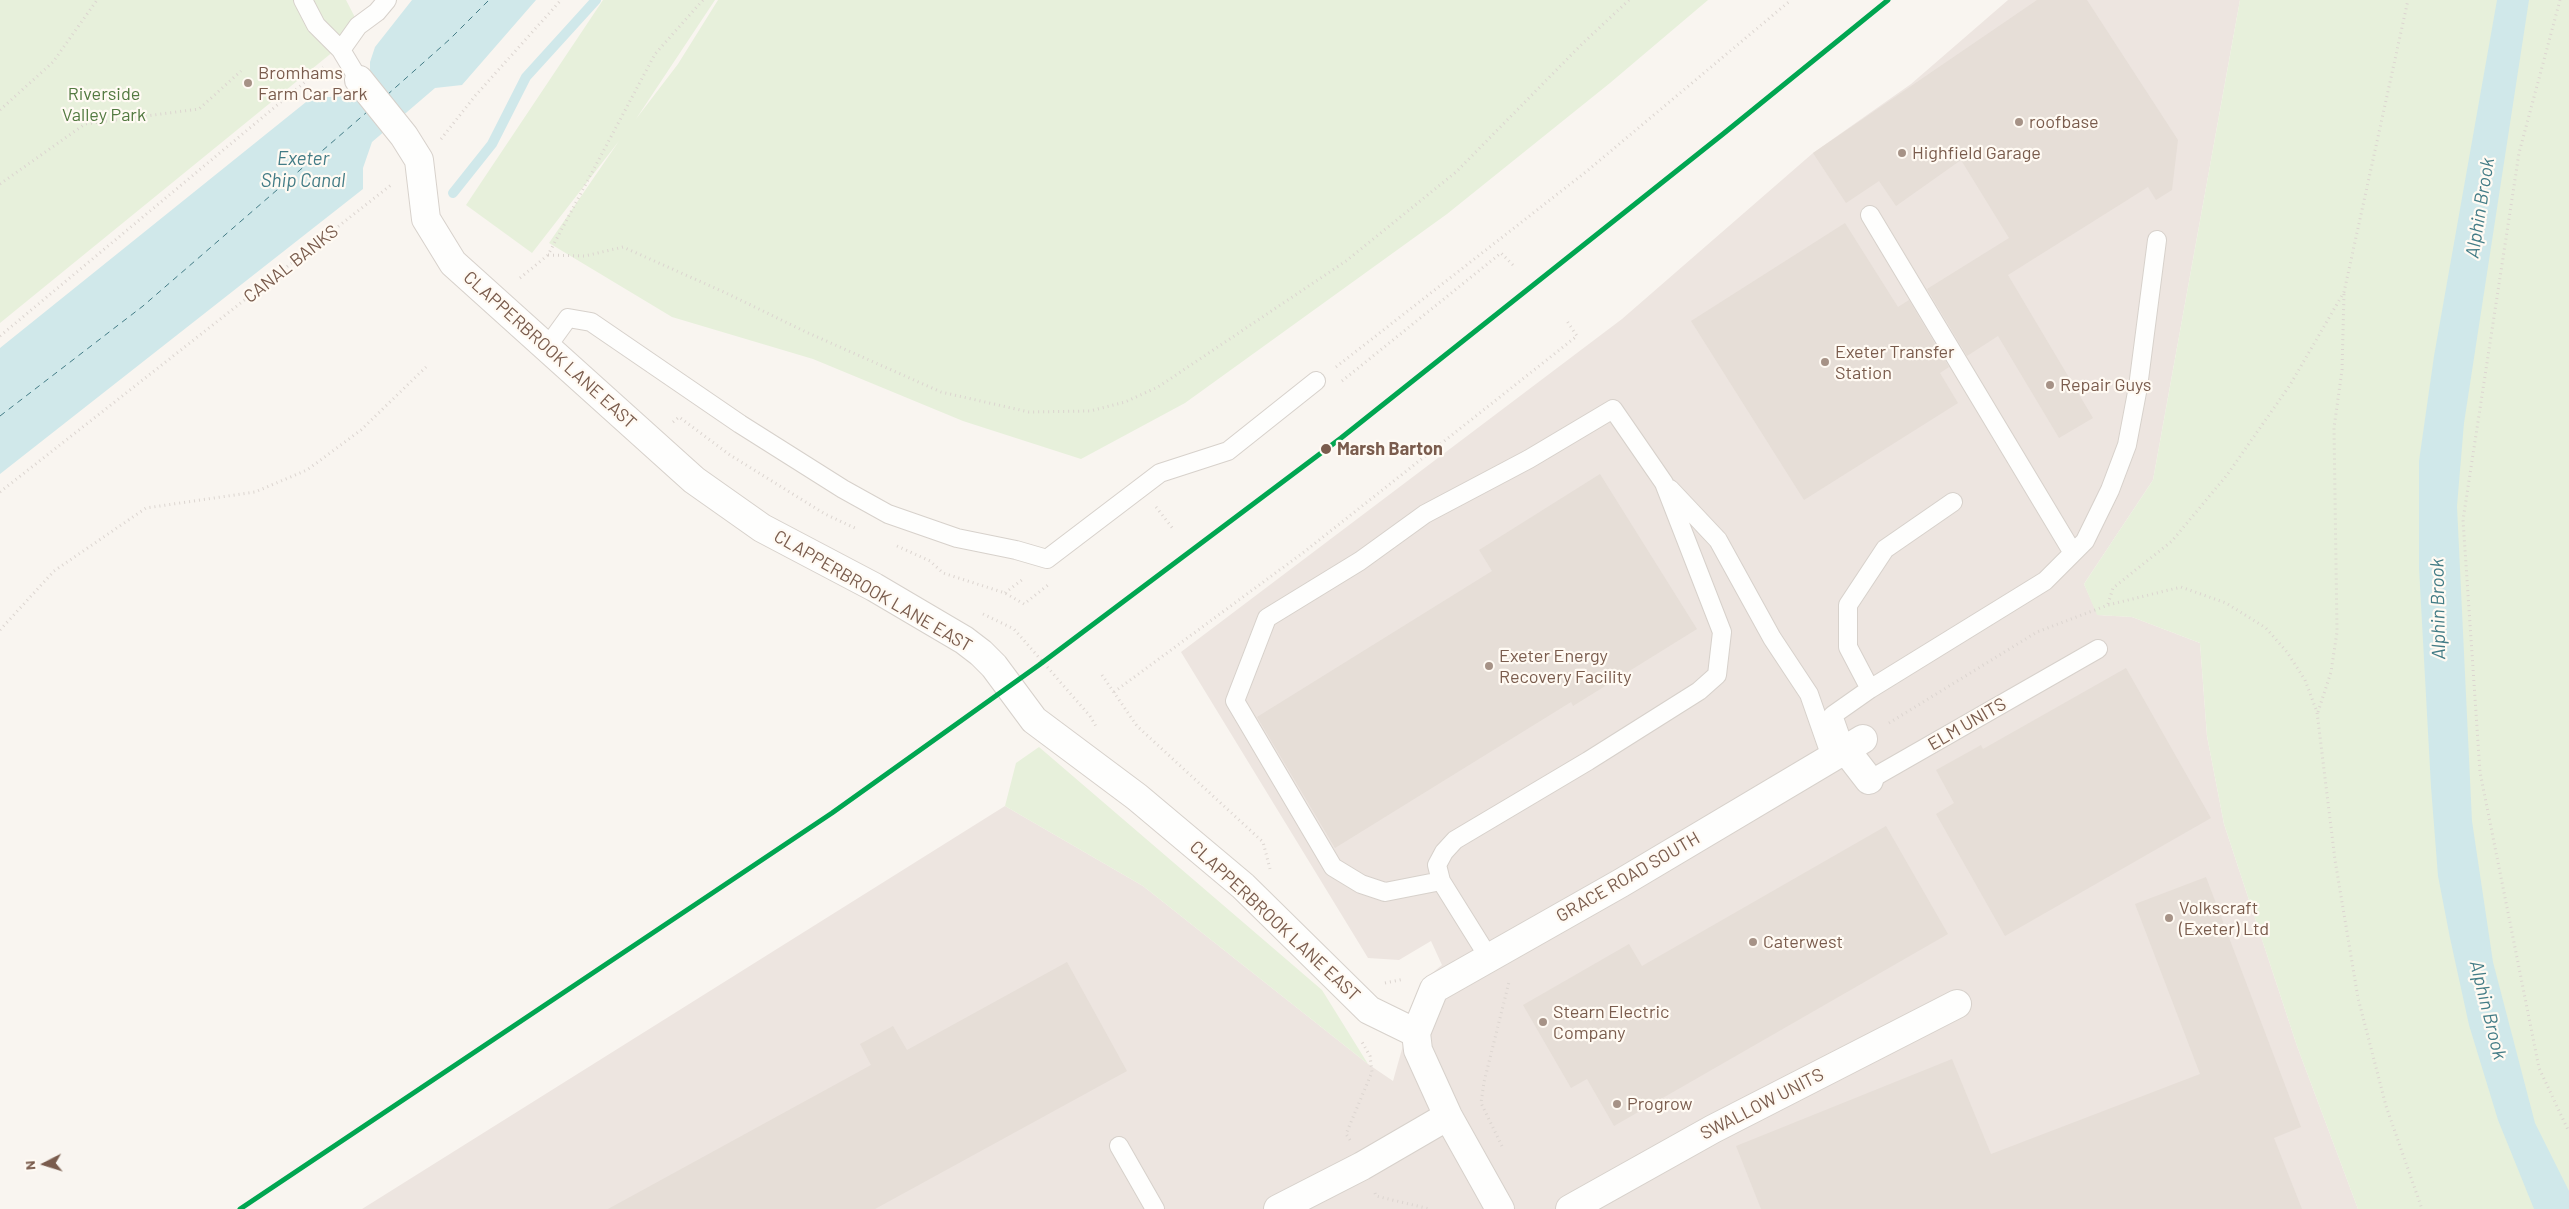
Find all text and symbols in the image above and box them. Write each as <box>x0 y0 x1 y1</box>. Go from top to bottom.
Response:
place label: Bromhams Farm Car Park <box>258 62 367 104</box>
marker: Bromhams Farm Car Park <box>242 77 254 89</box>
park label: Riverside Valley Park <box>62 83 146 126</box>
place label: roofbase <box>2029 111 2099 133</box>
marker: roofbase <box>2013 116 2025 128</box>
place label: Highfield Garage <box>1912 142 2041 164</box>
marker: Highfield Garage <box>1896 147 1908 159</box>
water label: Exeter Ship Canal <box>261 148 345 192</box>
water label: Alphin Brook <box>2461 156 2499 260</box>
street label: CANAL BANKS <box>239 220 343 308</box>
street label: CLAPPERBROOK LANE EAST <box>459 267 641 433</box>
place label: Exeter Transfer Station <box>1835 341 1955 384</box>
marker: Exeter Transfer Station <box>1819 356 1831 368</box>
place label: Repair Guys <box>2060 374 2152 396</box>
marker: Repair Guys <box>2044 379 2056 391</box>
place label: Marsh Barton <box>1337 438 1443 460</box>
marker: Marsh Barton <box>1319 442 1333 456</box>
street label: CLAPPERBROOK LANE EAST <box>770 525 976 657</box>
water label: Alphin Brook <box>2426 558 2450 660</box>
place label: Exeter Energy Recovery Facility <box>1499 645 1631 688</box>
marker: Exeter Energy Recovery Facility <box>1483 660 1495 672</box>
street label: ELM UNITS <box>1924 693 2010 755</box>
street label: GRACE ROAD SOUTH <box>1552 827 1704 927</box>
street label: CLAPPERBROOK LANE EAST <box>1185 836 1365 1006</box>
place label: Volkscraft (Exeter) Ltd <box>2179 897 2269 940</box>
marker: Volkscraft (Exeter) Ltd <box>2163 912 2175 924</box>
place label: Caterwest <box>1763 931 1843 953</box>
marker: Caterwest <box>1747 936 1759 948</box>
water label: Alphin Brook <box>2465 958 2511 1062</box>
place label: Stearn Electric Company <box>1553 1001 1669 1044</box>
marker: Stearn Electric Company <box>1537 1016 1549 1028</box>
street label: SWALLOW UNITS <box>1697 1064 1827 1144</box>
place label: Progrow <box>1627 1093 1692 1115</box>
marker: Progrow <box>1611 1098 1623 1110</box>
north arrow <box>20 1139 70 1189</box>
text: N <box>21 1160 38 1171</box>

